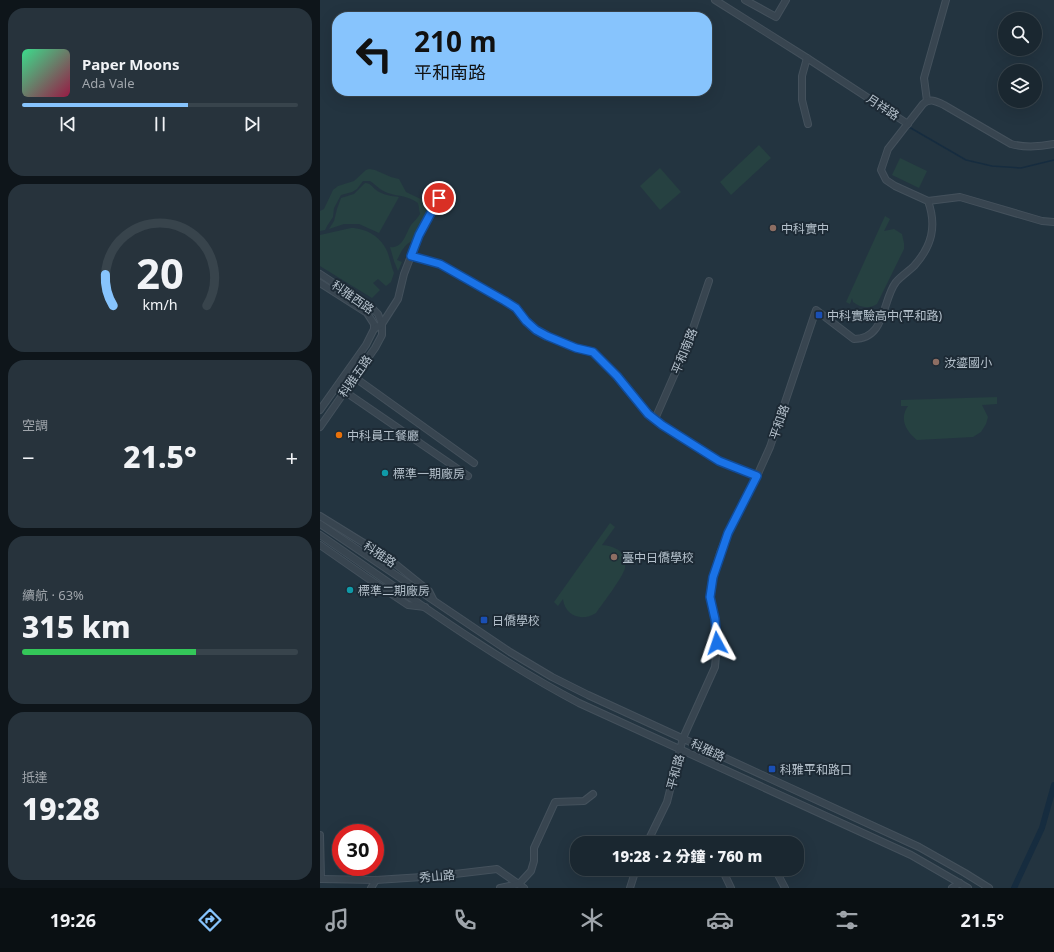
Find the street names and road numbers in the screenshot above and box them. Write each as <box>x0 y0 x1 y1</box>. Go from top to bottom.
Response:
street label: 月祥路 <box>863 90 903 124</box>
street label: 科雅西路 <box>328 276 378 318</box>
street label: 平和南路 <box>667 326 701 376</box>
street label: 科雅五路 <box>334 351 376 401</box>
street label: 平和路 <box>765 402 793 442</box>
street label: 科雅路 <box>360 537 400 571</box>
street label: 科雅路 <box>688 735 728 765</box>
street label: 平和路 <box>662 752 688 792</box>
street label: 秀山路 <box>418 866 456 886</box>

